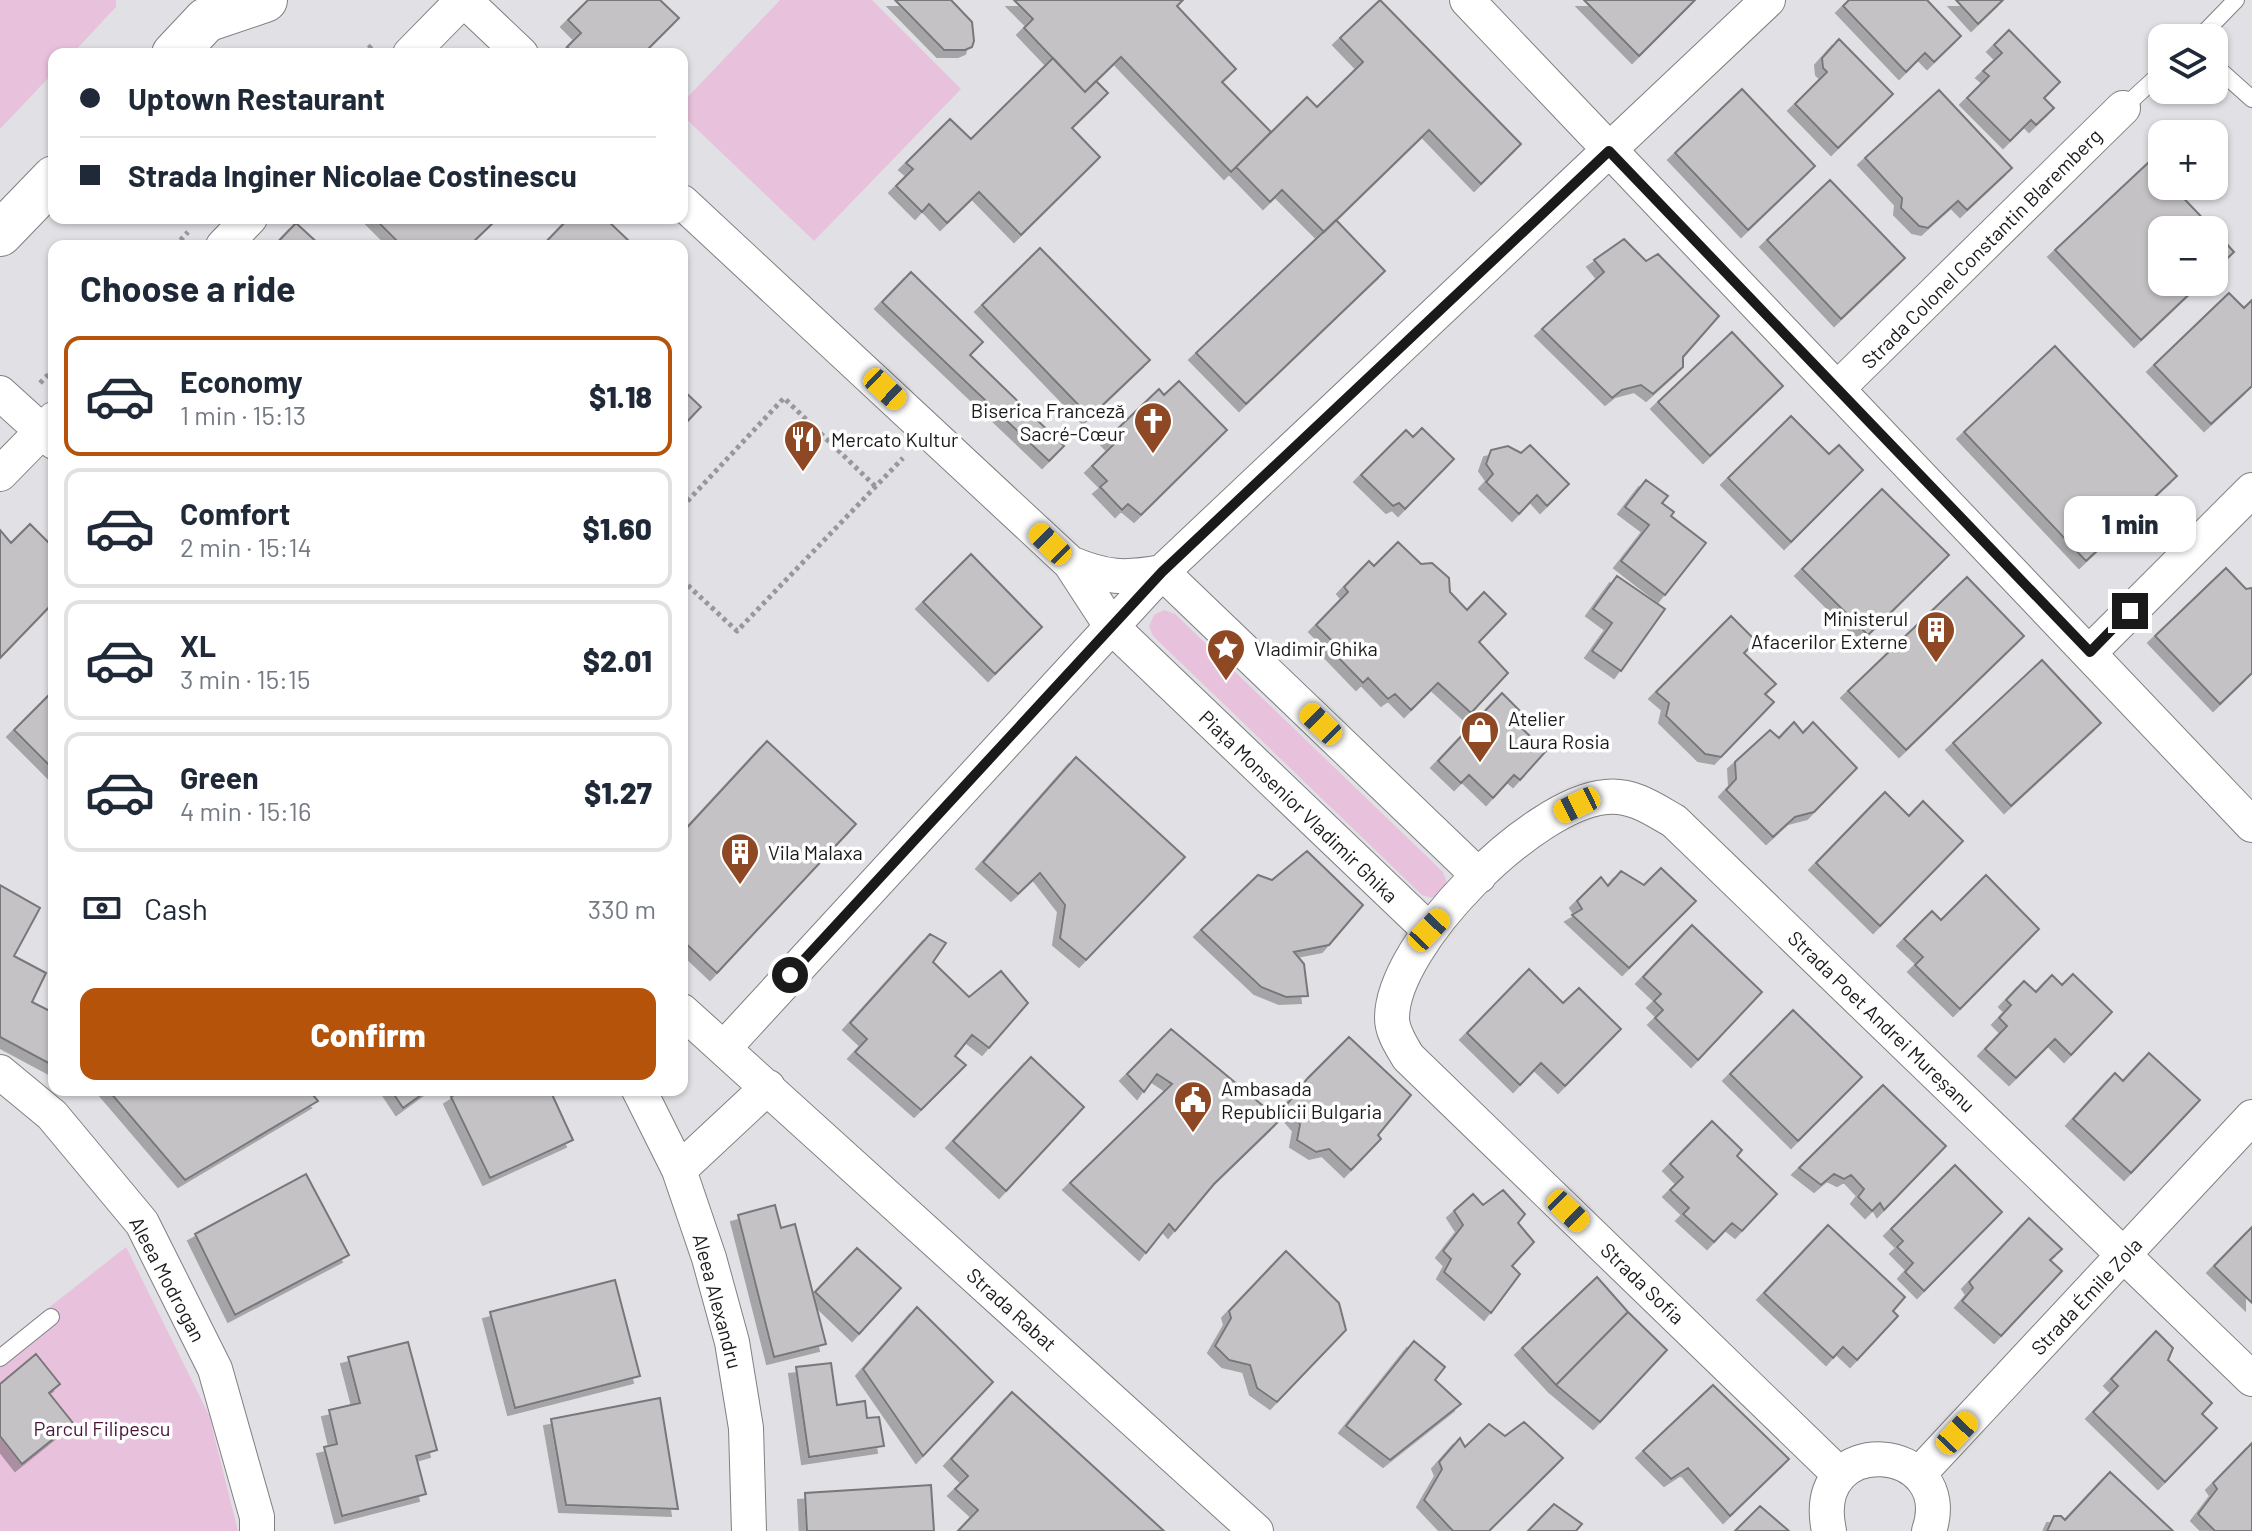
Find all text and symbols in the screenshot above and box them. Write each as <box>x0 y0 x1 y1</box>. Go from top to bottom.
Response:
map controls <box>2148 24 2228 296</box>
button: layers <box>2148 24 2228 104</box>
text: Uptown Restaurant <box>128 80 385 116</box>
button: + <box>2148 120 2228 200</box>
street label: Strada Colonel Constantin Blaremberg <box>1856 123 2106 373</box>
text: Strada Inginer Nicolae Costinescu <box>128 157 577 193</box>
button: − <box>2148 216 2228 296</box>
text: Choose a ride <box>80 266 296 309</box>
icon: car <box>84 360 156 432</box>
text: Economy <box>180 363 303 399</box>
car <box>859 364 911 414</box>
text: $1.18 <box>589 378 652 414</box>
place label: Biserica Franceză Sacré-Cœur <box>971 398 1125 445</box>
text: 1 min · 15:13 <box>180 399 306 430</box>
church icon: Biserica Franceză Sacré-Cœur <box>1132 400 1174 455</box>
restaurant icon: Mercato Kultur <box>782 418 824 473</box>
place label: Mercato Kultur <box>831 427 958 451</box>
icon: car <box>84 492 156 564</box>
text: Comfort <box>180 495 290 531</box>
callout: 1 min <box>2064 495 2196 551</box>
text: 1 min <box>2101 508 2159 539</box>
text: $1.60 <box>583 510 652 546</box>
car <box>1024 519 1076 569</box>
text: 2 min · 15:14 <box>180 531 312 562</box>
route end <box>2112 593 2148 629</box>
place label: Ministerul Afacerilor Externe <box>1751 606 1908 653</box>
building icon: Ministerul Afacerilor Externe <box>1915 609 1957 664</box>
icon: car <box>84 624 156 696</box>
text: XL <box>180 627 216 663</box>
place icon: Vladimir Ghika <box>1205 627 1247 682</box>
place label: Vladimir Ghika <box>1254 636 1378 660</box>
text: $2.01 <box>583 642 652 678</box>
text: 3 min · 15:15 <box>180 663 310 694</box>
car <box>1295 699 1347 749</box>
street label: Piața Monsenior Vladimir Ghika <box>1195 705 1403 907</box>
place label: Atelier Laura Rosia <box>1508 706 1610 753</box>
shop icon: Atelier Laura Rosia <box>1459 709 1501 764</box>
icon: car <box>84 756 156 828</box>
text: Green <box>180 759 259 795</box>
text: $1.27 <box>584 774 652 810</box>
car <box>1550 784 1604 826</box>
text: 4 min · 15:16 <box>180 795 311 826</box>
building icon: Vila Malaxa <box>719 831 761 886</box>
place label: Vila Malaxa <box>768 840 863 864</box>
icon: cash <box>80 886 124 930</box>
text: Cash <box>144 890 208 926</box>
text: 330 m <box>588 893 656 924</box>
car <box>1404 904 1454 956</box>
street label: Strada Poet Andrei Mureșanu <box>1784 925 1980 1117</box>
route start <box>772 957 808 993</box>
button: Confirm <box>80 988 656 1080</box>
place label: Ambasada Republicii Bulgaria <box>1221 1076 1382 1123</box>
public building icon: Ambasada Republicii Bulgaria <box>1172 1079 1214 1134</box>
car <box>1542 1186 1594 1236</box>
street label: Aleea Modrogan <box>125 1212 211 1346</box>
street label: Aleea Alexandru <box>688 1231 748 1371</box>
street label: Strada Émile Zola <box>2026 1233 2146 1359</box>
street label: Strada Sofia <box>1596 1237 1690 1329</box>
street label: Strada Rabat <box>962 1262 1062 1356</box>
car <box>1932 1407 1982 1459</box>
park label: Parcul Filipescu <box>33 1416 171 1440</box>

